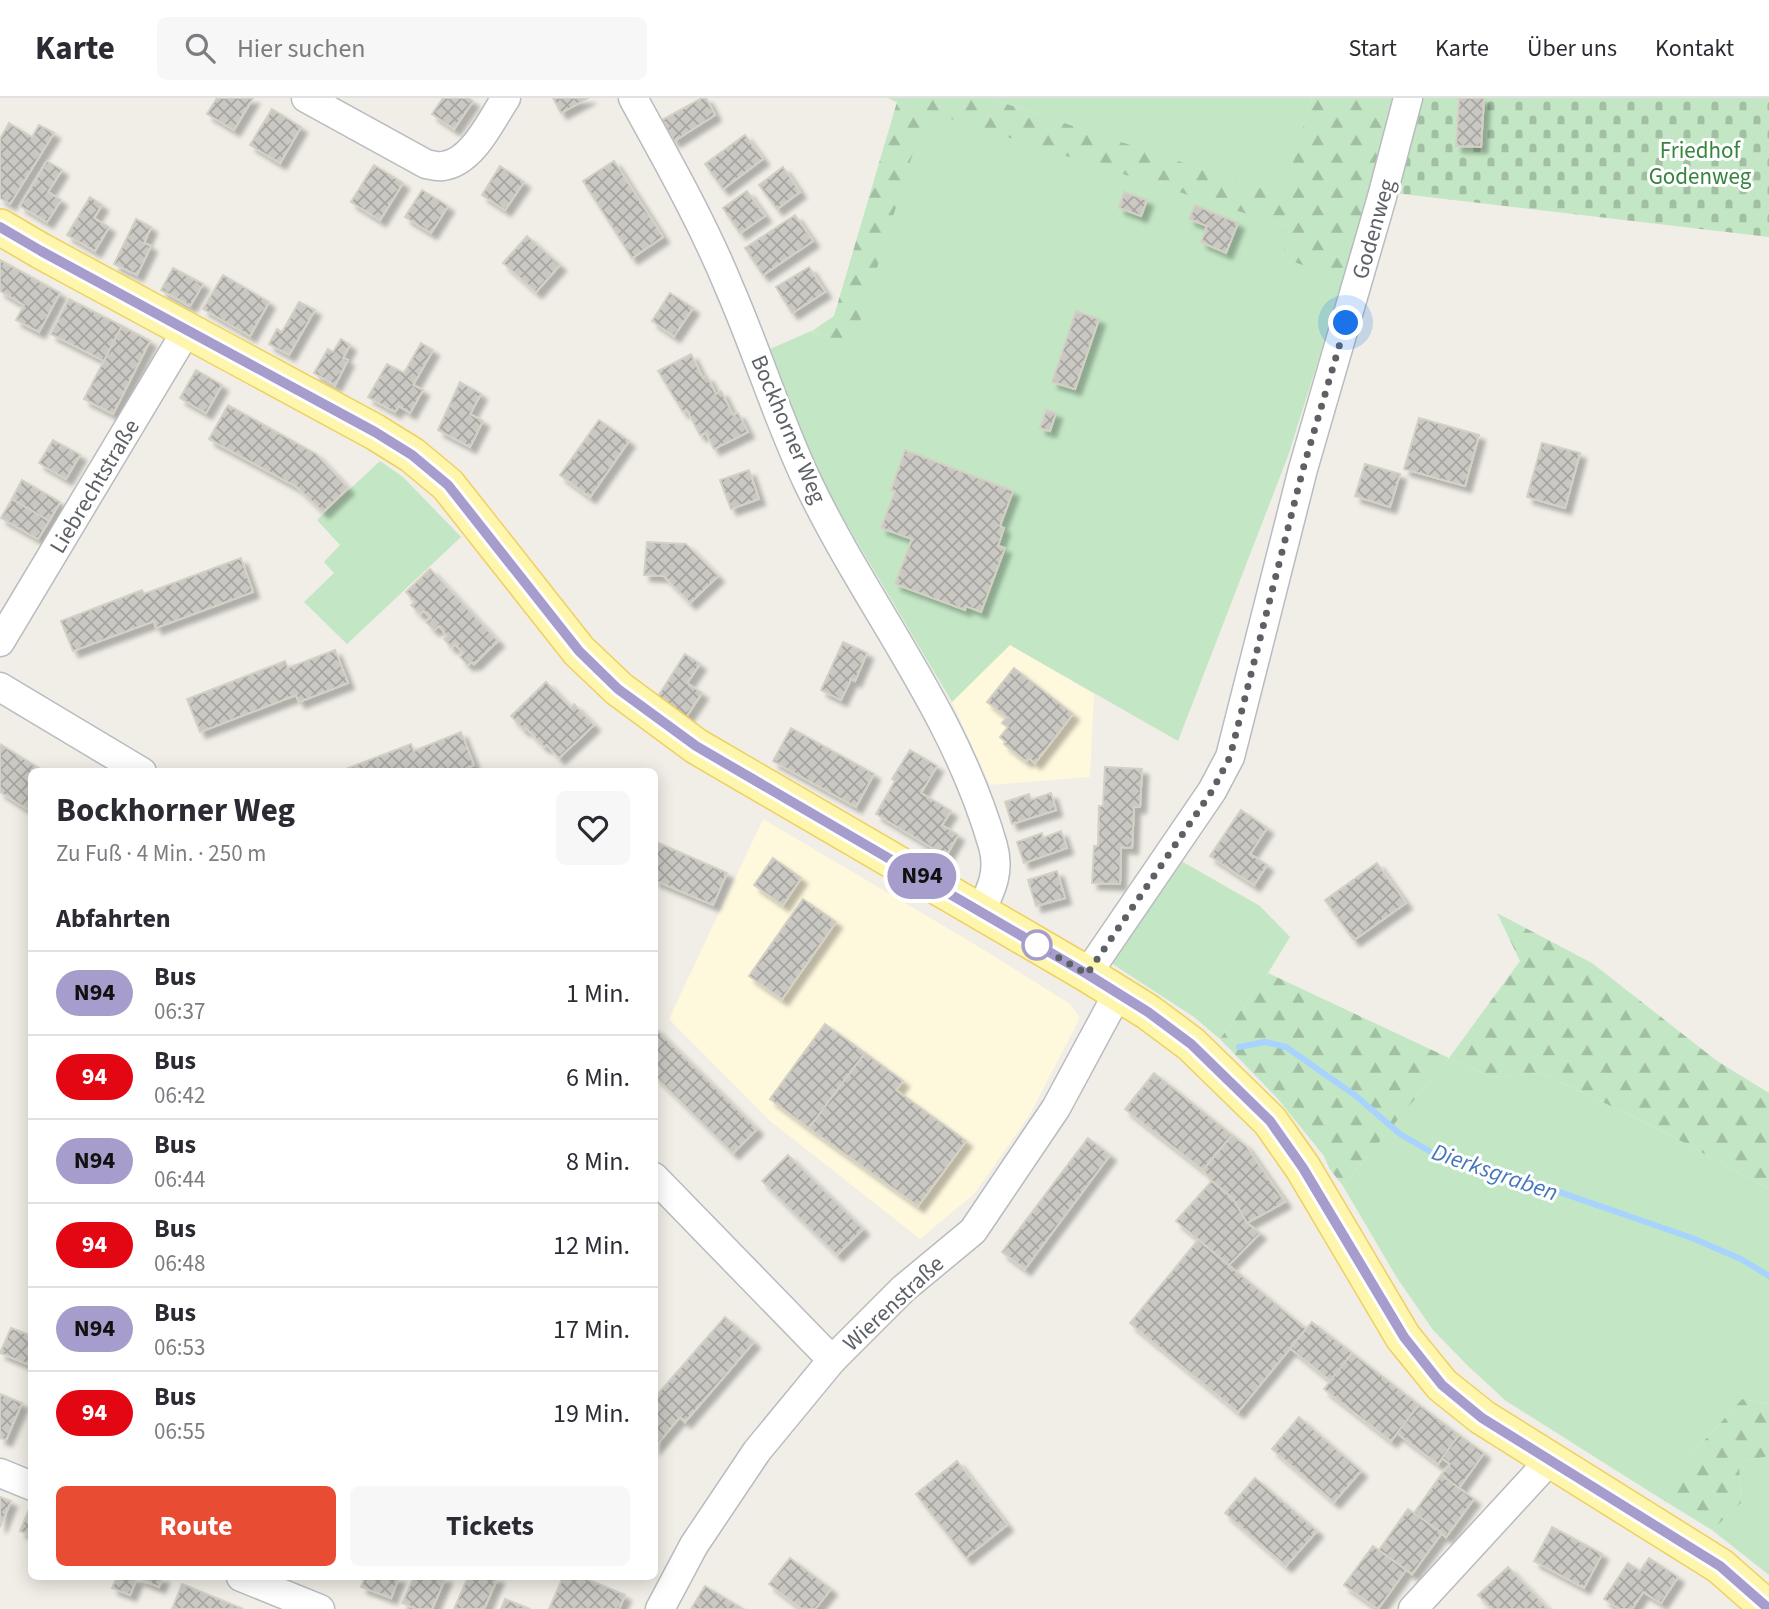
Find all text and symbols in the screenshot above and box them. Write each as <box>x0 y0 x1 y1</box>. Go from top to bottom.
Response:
search box <box>157 17 647 80</box>
text: Karte <box>35 25 115 72</box>
icon: search <box>181 29 219 67</box>
text: Hier suchen <box>237 30 366 67</box>
text: Start <box>1349 31 1397 66</box>
text: Karte <box>1435 31 1489 66</box>
text: Über uns <box>1527 31 1617 66</box>
text: Kontakt <box>1655 31 1734 66</box>
park label: Friedhof Godenweg <box>1649 134 1752 193</box>
street label: Godenweg <box>1343 175 1404 283</box>
your location <box>1328 305 1363 340</box>
street label: Bockhorner Weg <box>742 350 835 509</box>
street label: Liebrechtstraße <box>41 413 148 560</box>
text: Bockhorner Weg <box>56 787 295 834</box>
button: heart <box>556 791 630 865</box>
text: Zu Fuß · 4 Min. · 250 m <box>56 837 266 870</box>
line badge: N94 <box>882 853 962 899</box>
text: N94 <box>901 858 943 893</box>
text: Abfahrten <box>56 900 171 937</box>
unlabelled marker <box>1022 930 1052 960</box>
text: Bus <box>154 958 196 995</box>
text: N94 <box>74 975 115 1010</box>
text: 1 Min. <box>566 975 630 1012</box>
text: 06:37 <box>154 995 205 1028</box>
text: Bus <box>154 1042 196 1079</box>
text: 94 <box>82 1059 107 1094</box>
text: 6 Min. <box>566 1059 630 1096</box>
text: 06:42 <box>154 1079 205 1112</box>
text: Bus <box>154 1126 196 1163</box>
water label: Dierksgraben <box>1427 1135 1563 1210</box>
text: N94 <box>74 1143 115 1178</box>
text: 8 Min. <box>566 1143 630 1180</box>
text: 06:44 <box>154 1163 205 1196</box>
text: Bus <box>154 1210 196 1247</box>
text: 94 <box>82 1227 107 1262</box>
text: 12 Min. <box>553 1227 630 1264</box>
text: 06:48 <box>154 1247 205 1280</box>
street label: Wierenstraße <box>835 1248 951 1359</box>
text: Bus <box>154 1294 196 1331</box>
text: N94 <box>74 1311 115 1346</box>
text: 17 Min. <box>553 1311 630 1348</box>
text: 06:53 <box>154 1331 205 1364</box>
text: Bus <box>154 1378 196 1415</box>
text: 94 <box>82 1395 107 1430</box>
text: 19 Min. <box>553 1395 630 1432</box>
text: 06:55 <box>154 1415 205 1448</box>
button: Route <box>56 1486 336 1566</box>
button: Tickets <box>350 1486 630 1566</box>

